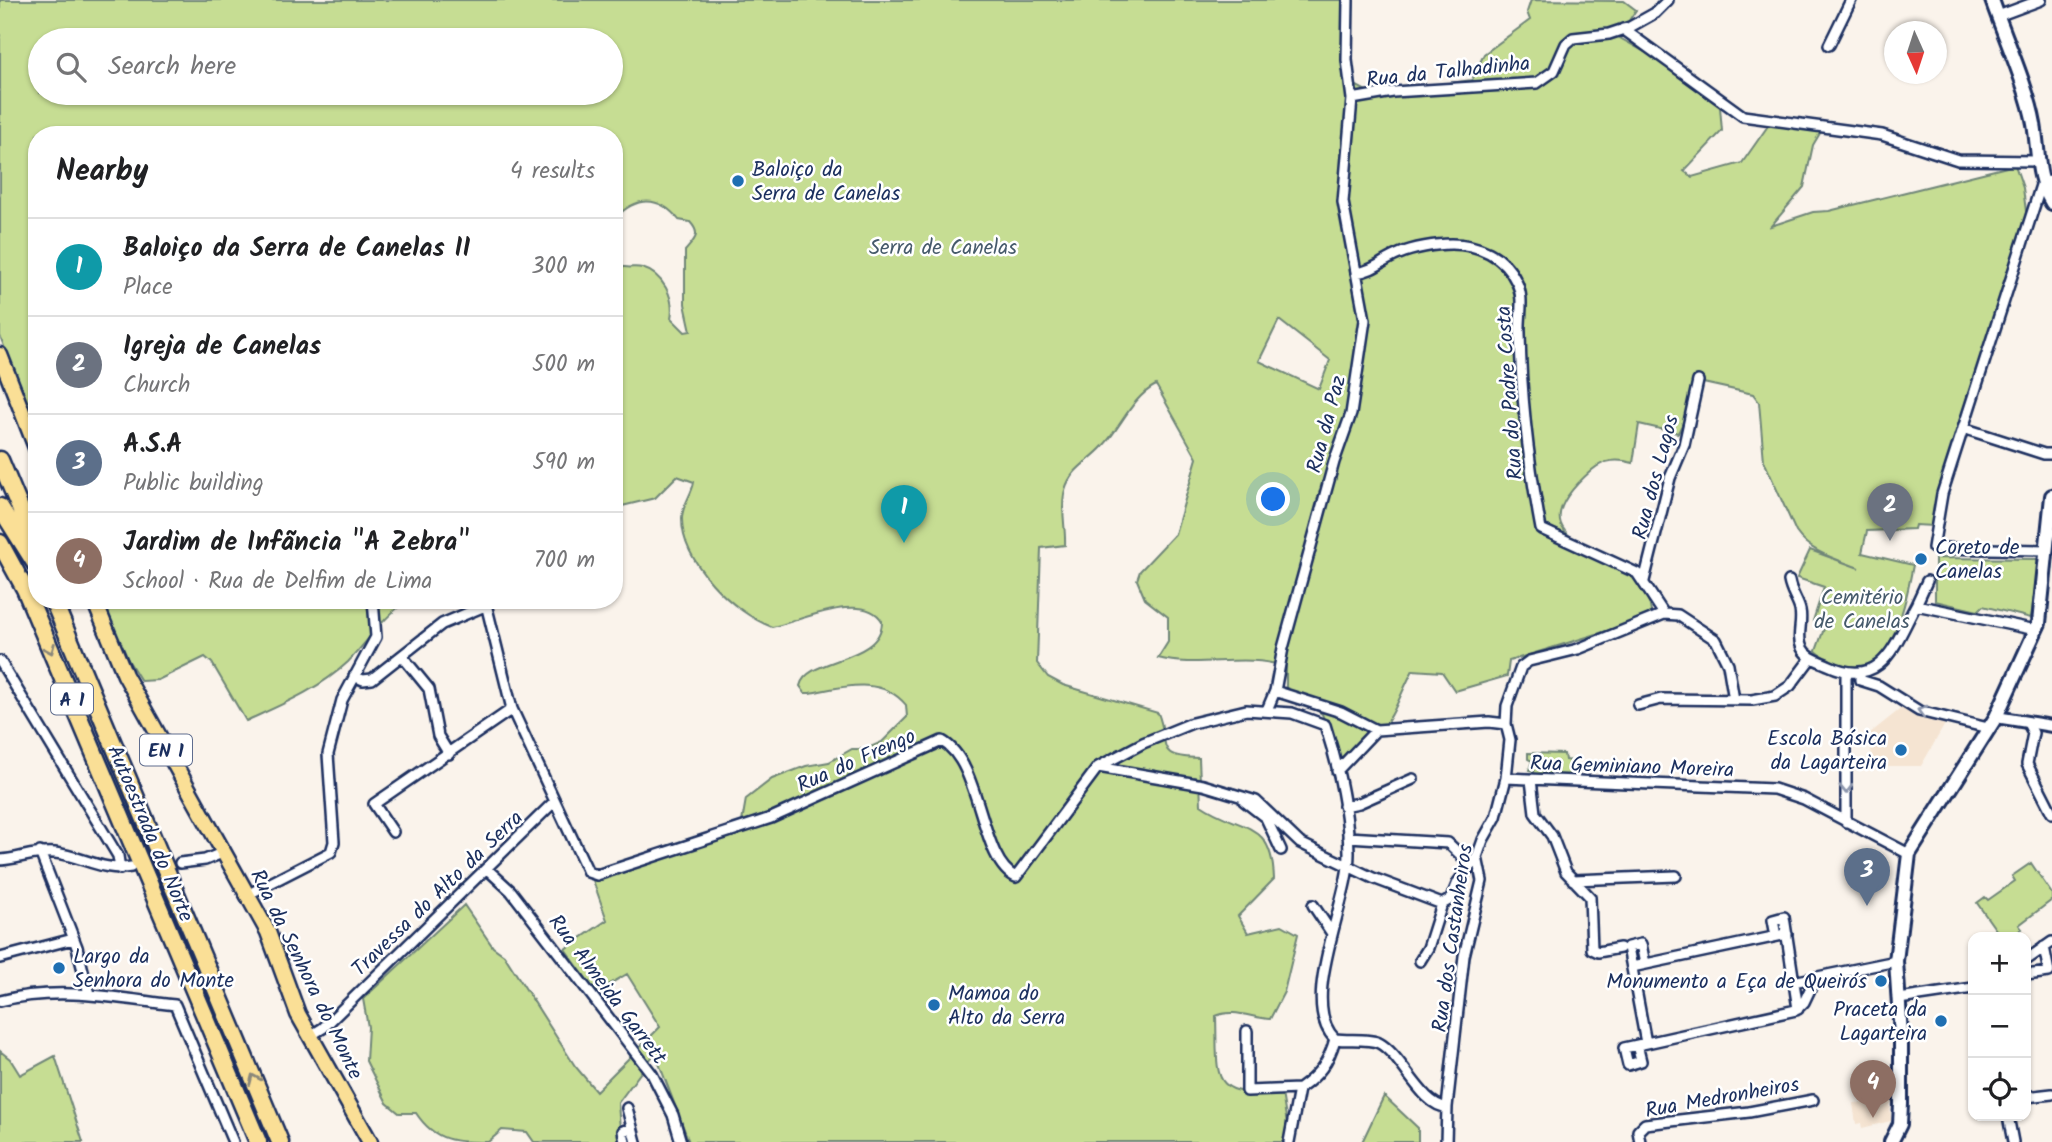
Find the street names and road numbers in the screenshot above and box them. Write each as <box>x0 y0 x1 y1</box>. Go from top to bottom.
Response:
street label: Rua da Talhadinha <box>1365 47 1532 97</box>
street label: Rua do Padre Costa <box>1488 305 1533 481</box>
street label: Rua da Paz <box>1299 372 1356 477</box>
street label: Rua dos Lagos <box>1624 411 1689 543</box>
road number: A 1 <box>51 684 93 714</box>
street label: Rua do Frengo <box>792 720 921 802</box>
road number: EN 1 <box>140 734 192 765</box>
street label: Autoestrada do Norte <box>97 740 202 928</box>
street label: Rua Geminiano Moreira <box>1529 747 1735 788</box>
street label: Travessa do Alto da Serra <box>345 803 532 985</box>
street label: Rua dos Castanheiros <box>1424 842 1483 1034</box>
street label: Rua da Senhora do Monte <box>240 864 371 1086</box>
street label: Rua Almeida Garrett <box>539 908 675 1073</box>
street label: Rua Medronheiros <box>1643 1069 1802 1128</box>

